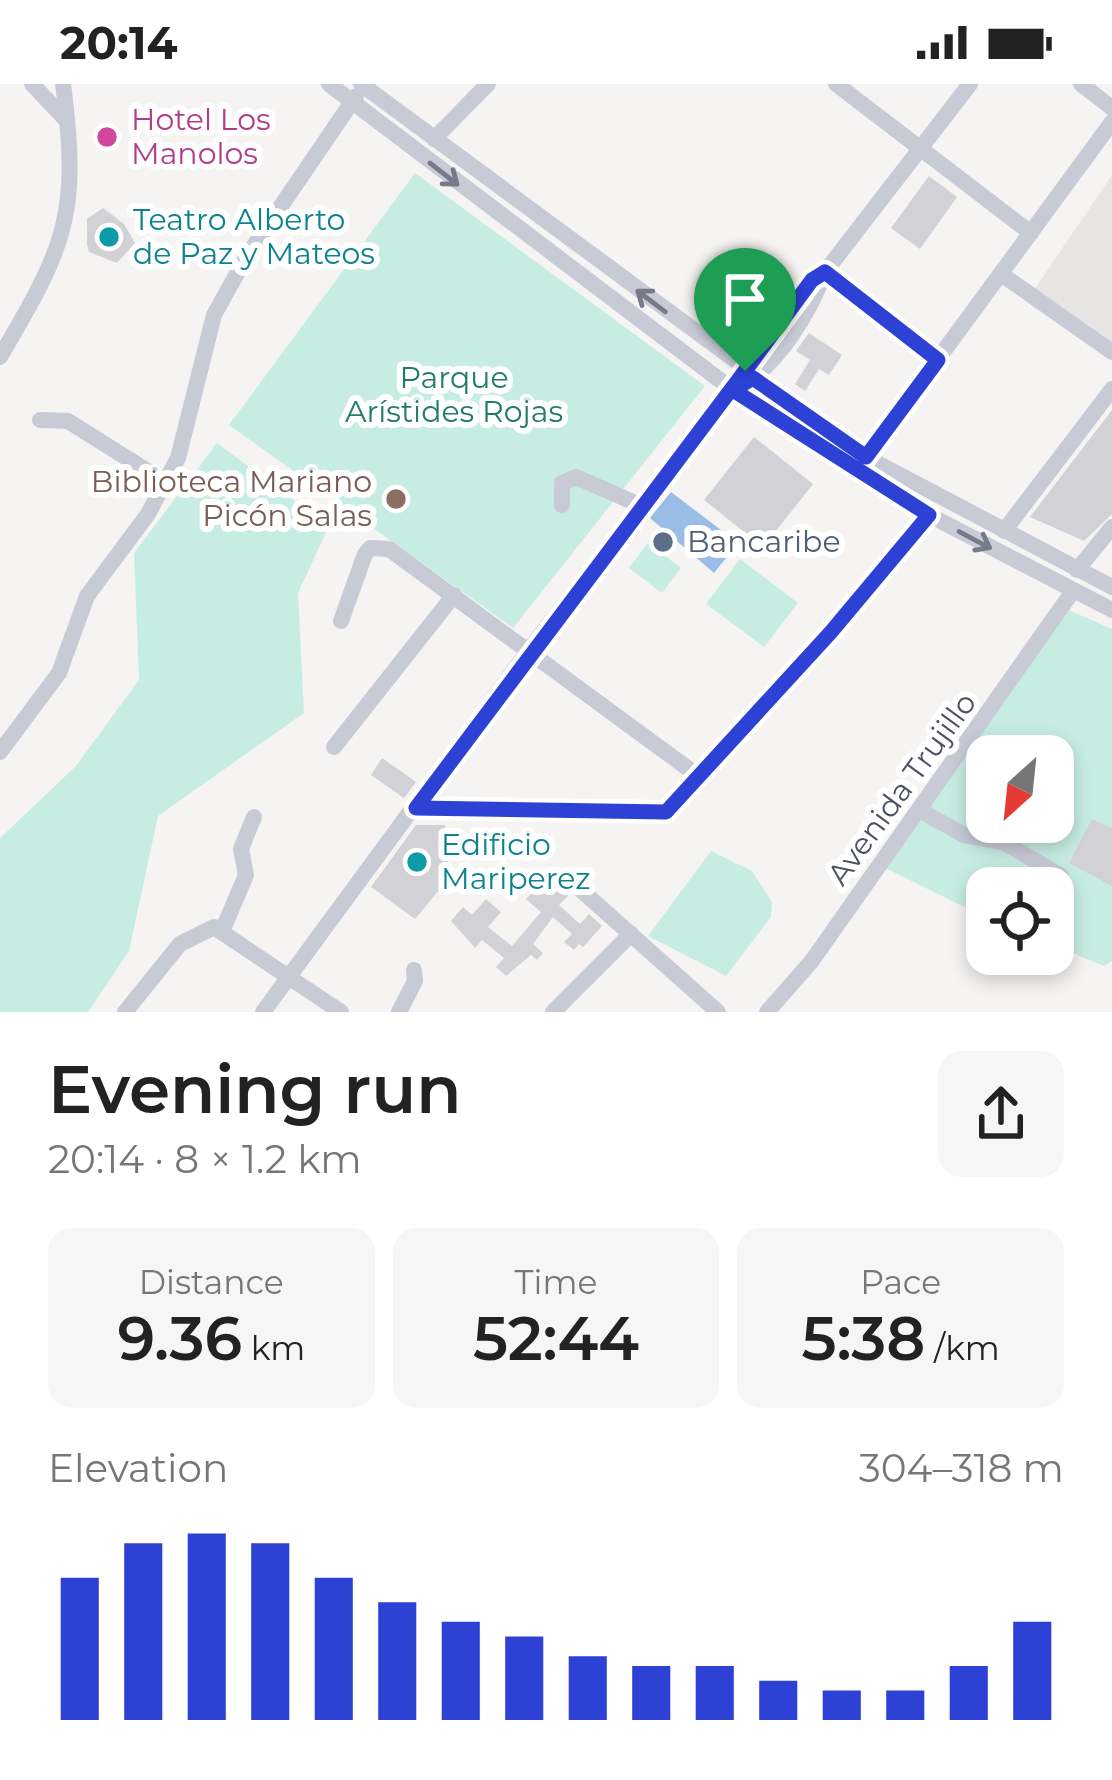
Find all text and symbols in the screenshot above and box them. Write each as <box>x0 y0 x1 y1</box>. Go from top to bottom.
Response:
text: 20:14 <box>60 15 178 70</box>
place label: Hotel Los Manolos <box>131 101 271 172</box>
marker: Hotel Los Manolos <box>94 124 120 150</box>
one-way arrow <box>427 160 459 187</box>
place label: Teatro Alberto de Paz y Mateos <box>133 201 375 272</box>
marker: Teatro Alberto de Paz y Mateos <box>96 224 122 250</box>
pin <box>694 248 796 371</box>
icon: arrive <box>712 266 778 332</box>
one-way arrow <box>635 289 668 315</box>
park label: Parque Arístides Rojas <box>345 359 563 430</box>
place label: Biblioteca Mariano Picón Salas <box>91 463 372 534</box>
marker: Biblioteca Mariano Picón Salas <box>383 486 409 512</box>
place label: Bancaribe <box>687 523 841 560</box>
marker: Bancaribe <box>650 529 676 555</box>
one-way arrow <box>956 529 992 552</box>
street label: Avenida Trujillo <box>819 685 984 892</box>
north arrow <box>966 735 1074 843</box>
map controls <box>966 735 1074 975</box>
place label: Edificio Mariperez <box>441 826 591 897</box>
marker: Edificio Mariperez <box>404 849 430 875</box>
button: locate <box>966 867 1074 975</box>
text: Evening run <box>48 1049 461 1130</box>
button: share <box>938 1051 1064 1177</box>
text: 20:14 · 8 × 1.2 km <box>48 1135 362 1183</box>
text: Distance <box>139 1262 284 1302</box>
text: Time <box>515 1262 597 1302</box>
text: Pace <box>860 1262 941 1302</box>
text: 9.36 <box>117 1302 242 1375</box>
text: 52:44 <box>473 1302 639 1375</box>
text: 5:38 <box>802 1302 925 1375</box>
text: km <box>242 1328 305 1368</box>
text: /km <box>925 1328 1000 1368</box>
text: Elevation <box>48 1444 228 1492</box>
text: 304–318 m <box>859 1444 1064 1492</box>

